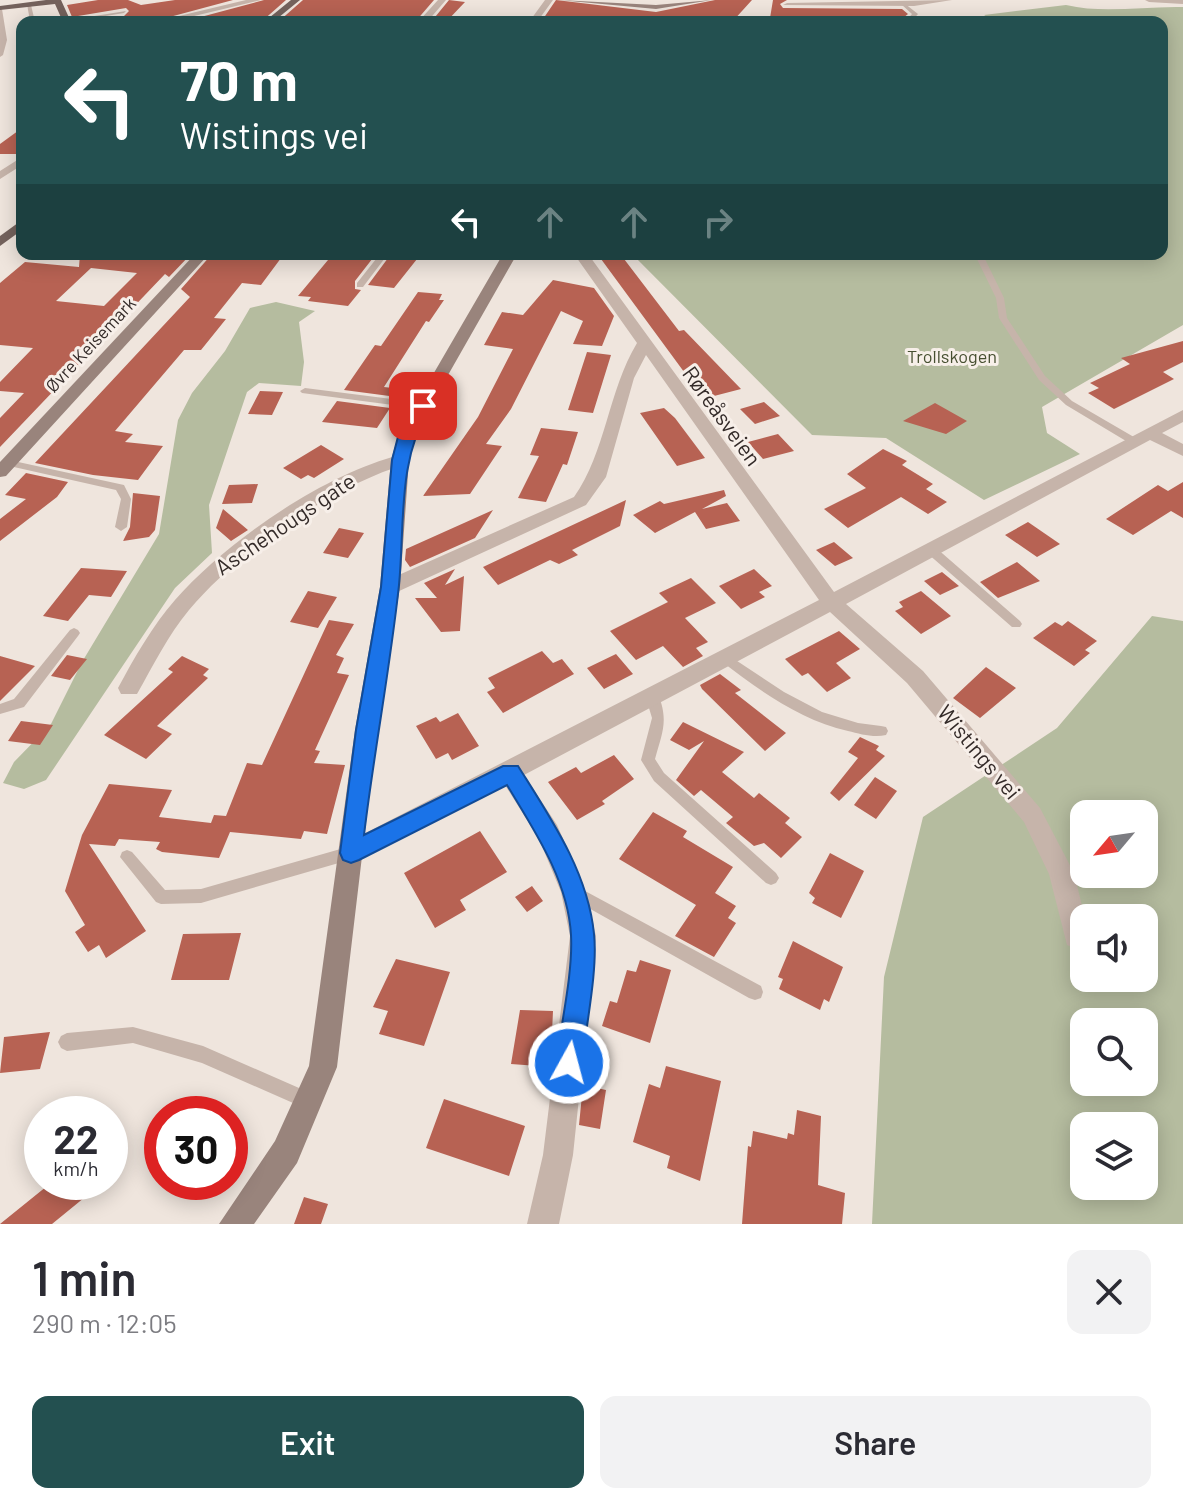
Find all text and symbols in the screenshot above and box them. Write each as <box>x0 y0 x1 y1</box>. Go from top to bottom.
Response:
text: 70 m <box>180 45 298 112</box>
icon: left <box>48 48 152 152</box>
text: Wistings vei <box>180 113 368 156</box>
icon: left <box>444 200 488 244</box>
icon: ahead <box>528 200 572 244</box>
icon: ahead <box>612 200 656 244</box>
icon: right <box>696 200 740 244</box>
street label: Øvre Keisemark <box>41 292 140 397</box>
park label: Trollskogen <box>907 345 997 367</box>
street label: Røreåsveien <box>678 361 768 470</box>
pin <box>389 372 457 440</box>
icon: arrive <box>401 384 445 428</box>
street label: Aschehougs gate <box>210 467 359 580</box>
street label: Wistings vei <box>933 699 1027 804</box>
north arrow <box>1070 800 1158 888</box>
map controls <box>1070 800 1158 1200</box>
button: sound <box>1070 904 1158 992</box>
button: search <box>1070 1008 1158 1096</box>
position arrow <box>527 1021 611 1105</box>
speed limit sign: 30 <box>144 1096 248 1200</box>
button: layers <box>1070 1112 1158 1200</box>
text: 22 <box>54 1114 98 1162</box>
text: km/h <box>53 1156 99 1180</box>
text: 1 min <box>32 1248 137 1306</box>
button: close <box>1067 1250 1151 1334</box>
text: 290 m · 12:05 <box>32 1307 177 1338</box>
button: Exit <box>32 1396 584 1488</box>
button: Share <box>600 1396 1151 1488</box>

